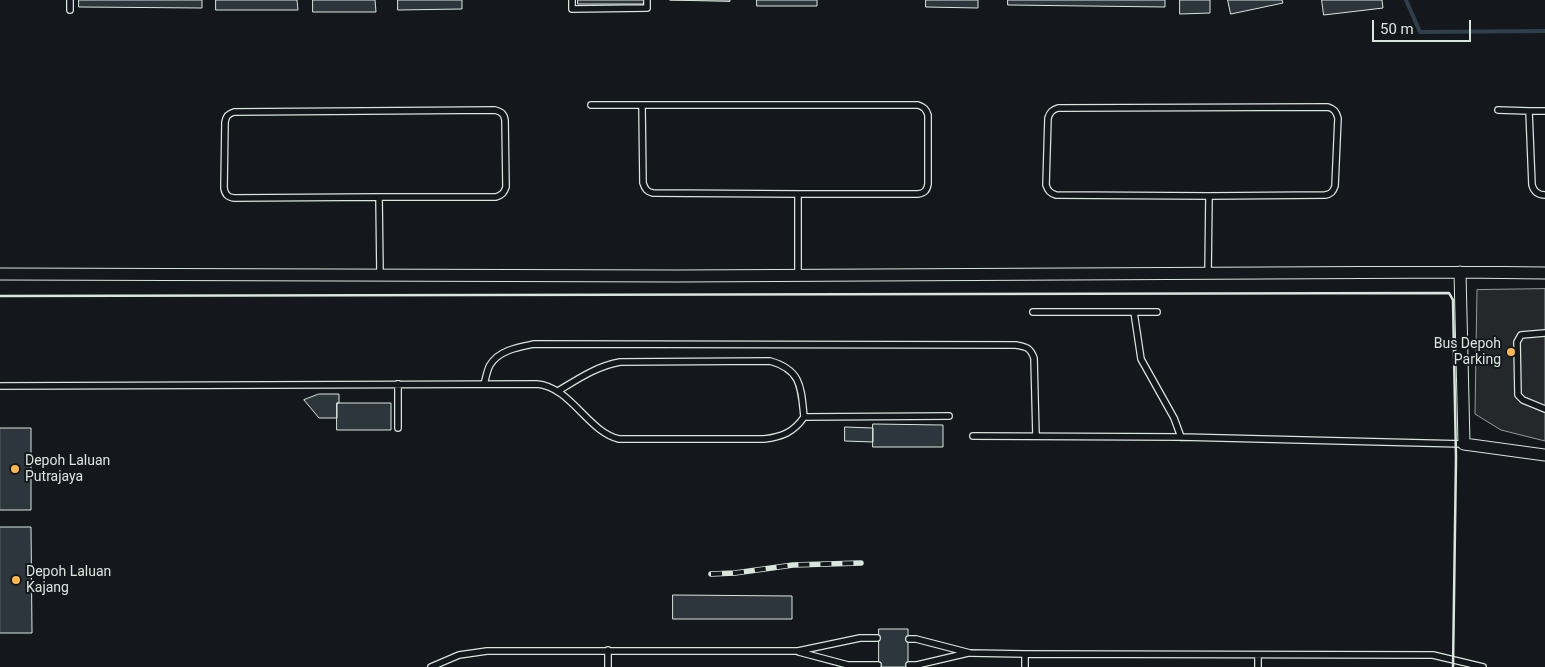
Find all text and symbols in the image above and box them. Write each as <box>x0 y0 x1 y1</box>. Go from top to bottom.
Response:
scale bar <box>1375 10 1474 42</box>
text: 50 m <box>1380 20 1414 38</box>
place label: Bus Depoh Parking <box>1434 336 1501 368</box>
marker: Bus Depoh Parking <box>1505 346 1517 358</box>
place label: Depoh Laluan Putrajaya <box>25 453 110 486</box>
marker: Depoh Laluan Putrajaya <box>9 463 21 475</box>
place label: Depoh Laluan Kajang <box>26 564 111 596</box>
marker: Depoh Laluan Kajang <box>10 574 22 586</box>

